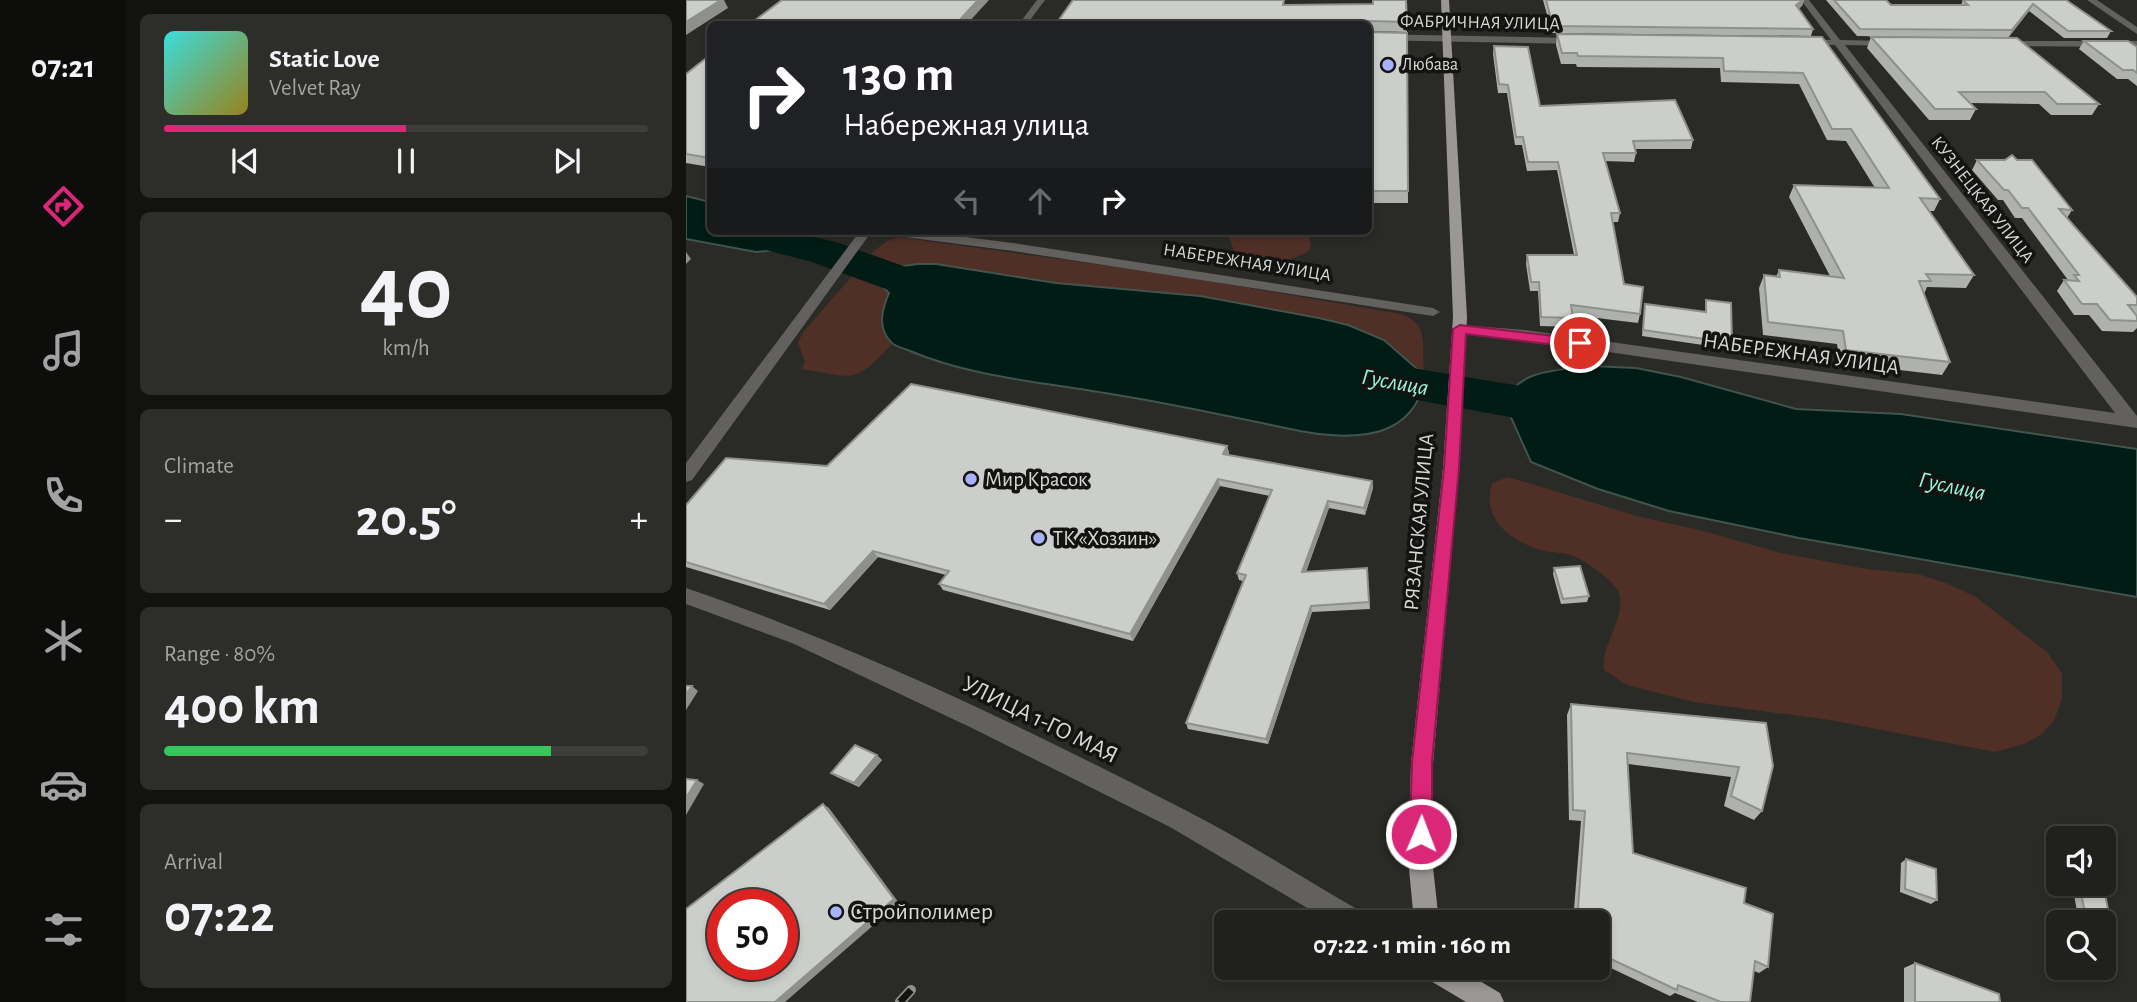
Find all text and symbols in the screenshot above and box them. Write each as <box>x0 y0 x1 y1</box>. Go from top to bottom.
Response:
street label: ФАБРИЧНАЯ УЛИЦА <box>1400 13 1560 33</box>
text: Static Love <box>269 46 380 72</box>
icon: right <box>728 49 819 140</box>
text: 07:21 <box>31 51 95 83</box>
text: 130 m <box>843 51 954 100</box>
place label: Любава <box>1402 55 1458 74</box>
marker: Любава <box>1380 57 1396 73</box>
text: Velvet Ray <box>269 77 361 100</box>
text: Набережная улица <box>843 109 1089 141</box>
street label: КУЗНЕЦКАЯ УЛИЦА <box>1927 133 2037 267</box>
icon: previous <box>226 142 264 180</box>
icon: pause <box>387 142 425 180</box>
icon: next <box>548 142 586 180</box>
icon: directions <box>39 182 88 231</box>
icon: left <box>948 182 986 220</box>
icon: ahead <box>1021 182 1059 220</box>
icon: right <box>1094 182 1132 220</box>
street label: НАБЕРЕЖНАЯ УЛИЦА <box>1162 241 1333 285</box>
text: 40 <box>359 244 453 335</box>
pin <box>1550 313 1610 373</box>
icon: arrive <box>1561 324 1599 362</box>
icon: music <box>39 326 88 375</box>
street label: НАБЕРЕЖНАЯ УЛИЦА <box>1702 330 1900 378</box>
text: km/h <box>382 337 430 360</box>
water label: Гуслица <box>1360 366 1430 400</box>
street label: РЯЗАНСКАЯ УЛИЦА <box>1401 433 1437 611</box>
text: Climate <box>164 455 234 478</box>
place label: Мир Красок <box>985 469 1088 490</box>
water label: Гуслица <box>1917 469 1987 505</box>
icon: phone <box>39 471 88 520</box>
marker: Мир Красок <box>963 471 979 487</box>
text: 20.5° <box>355 493 457 545</box>
text: − <box>164 501 182 539</box>
text: + <box>630 501 648 539</box>
place label: ТК «Хозяин» <box>1053 528 1157 549</box>
marker: ТК «Хозяин» <box>1031 530 1047 546</box>
icon: climate <box>39 616 88 665</box>
text: Range · 80% <box>164 643 275 666</box>
street label: УЛИЦА 1-ГО МАЯ <box>958 672 1122 768</box>
text: 400 km <box>164 681 320 733</box>
icon: car <box>39 760 88 809</box>
position arrow <box>1384 797 1458 871</box>
map controls <box>2046 826 2116 980</box>
button: sound <box>2046 826 2116 896</box>
text: Arrival <box>164 851 223 874</box>
text: 07:22 <box>164 889 274 941</box>
speed limit sign: 50 <box>707 889 798 980</box>
place label: Стройполимер <box>850 900 993 924</box>
marker: Стройполимер <box>828 904 844 920</box>
icon: filters <box>39 905 88 954</box>
button: search <box>2046 910 2116 980</box>
text: 07:22 · 1 min · 160 m <box>1313 932 1511 958</box>

